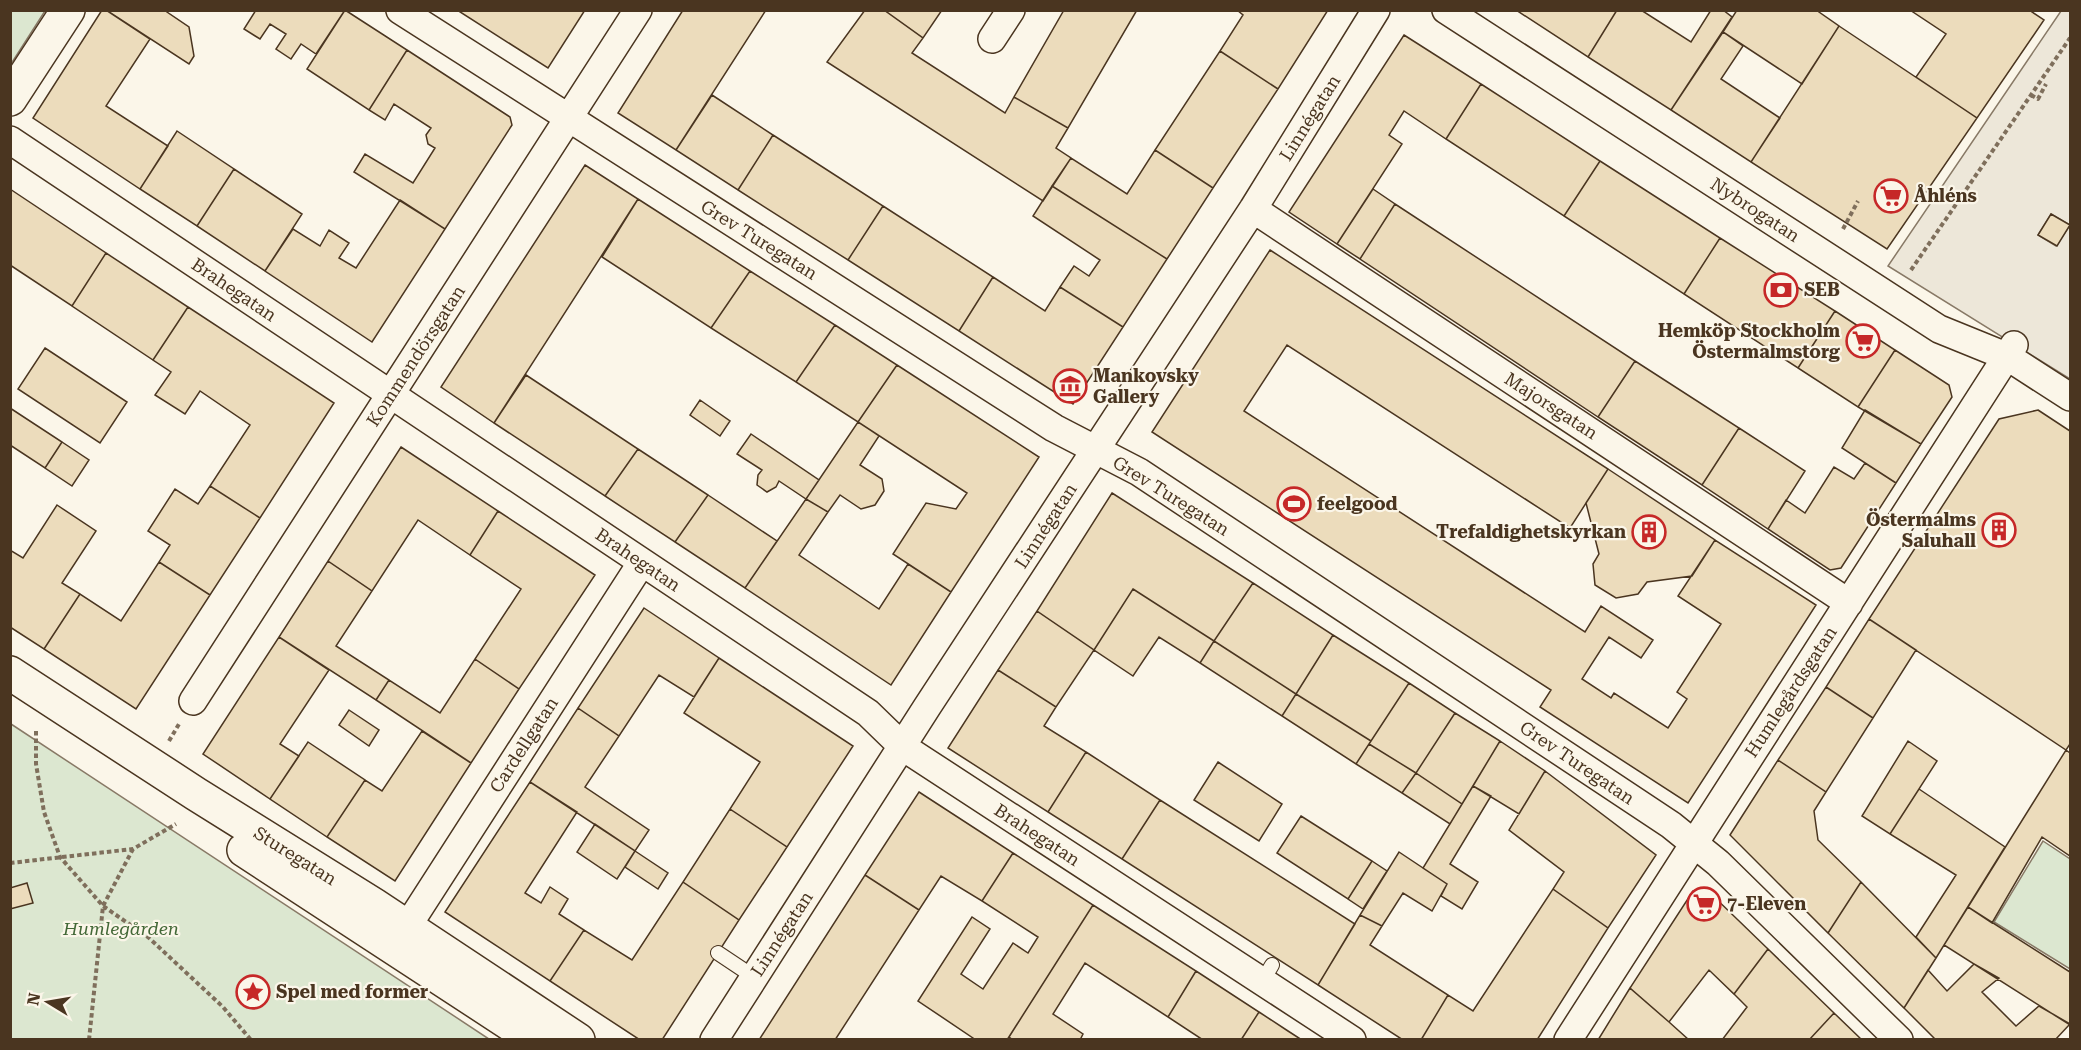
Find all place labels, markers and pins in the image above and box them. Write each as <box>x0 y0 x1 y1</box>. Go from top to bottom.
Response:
supermarket icon: Åhléns <box>1873 178 1909 214</box>
place label: Åhléns <box>1914 184 1977 206</box>
bank icon: SEB <box>1763 272 1799 308</box>
place label: SEB <box>1804 279 1840 300</box>
place label: Hemköp Stockholm Östermalmstorg <box>1658 320 1841 362</box>
supermarket icon: Hemköp Stockholm Östermalmstorg <box>1845 323 1881 359</box>
place label: Mankovsky Gallery <box>1093 365 1199 407</box>
museum icon: Mankovsky Gallery <box>1052 368 1088 404</box>
sports icon: feelgood <box>1276 486 1312 522</box>
place label: feelgood <box>1317 493 1398 514</box>
place label: Östermalms Saluhall <box>1866 508 1976 551</box>
building icon: Östermalms Saluhall <box>1981 512 2017 548</box>
building icon: Trefaldighetskyrkan <box>1631 514 1667 550</box>
place label: Trefaldighetskyrkan <box>1436 521 1626 542</box>
supermarket icon: 7-Eleven <box>1686 886 1722 922</box>
place label: 7-Eleven <box>1727 893 1806 914</box>
place icon: Spel med former <box>235 974 271 1010</box>
place label: Spel med former <box>276 981 428 1002</box>

